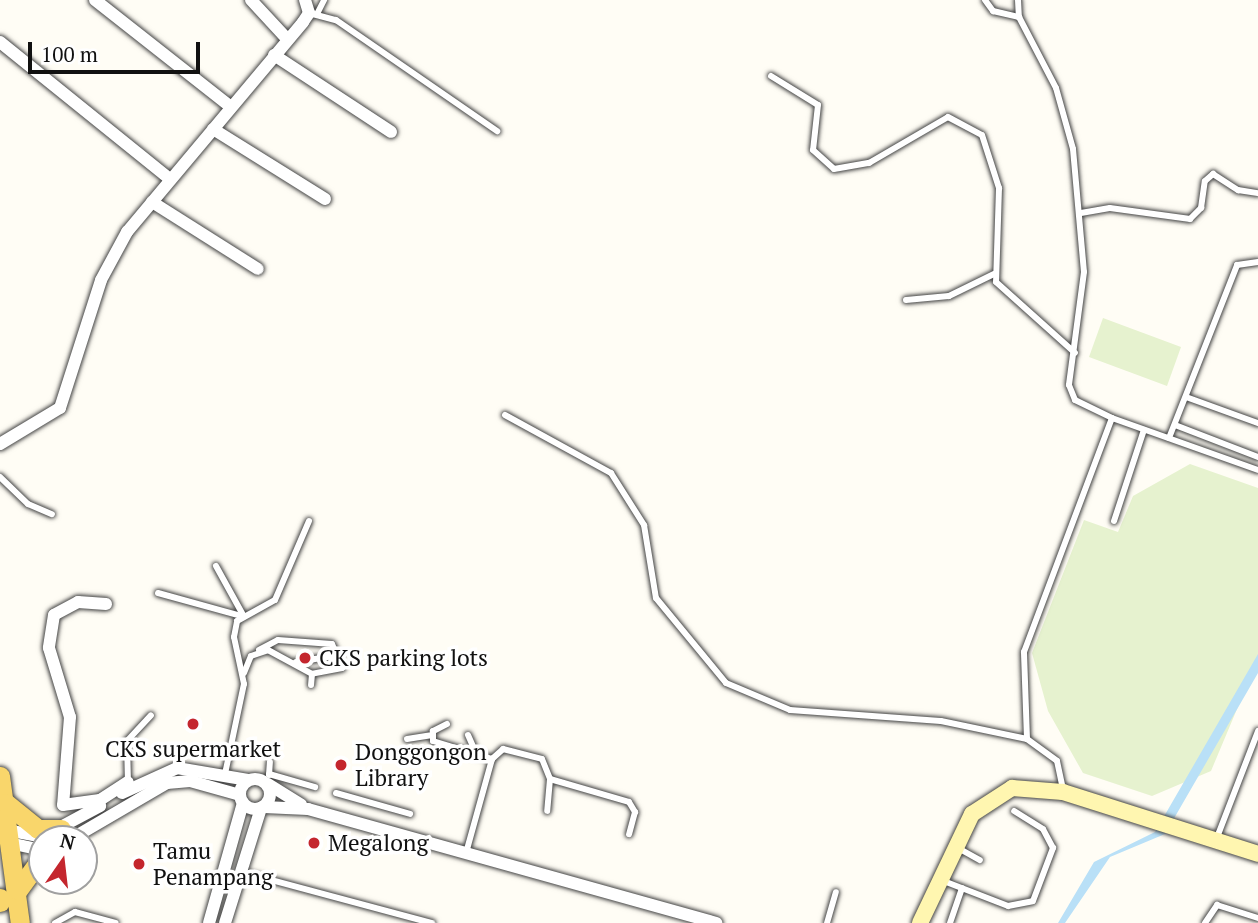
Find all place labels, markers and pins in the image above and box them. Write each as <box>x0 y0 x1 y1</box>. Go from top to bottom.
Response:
place label: CKS parking lots <box>319 644 488 672</box>
marker: CKS parking lots <box>297 650 313 666</box>
marker: CKS supermarket <box>185 716 201 732</box>
place label: CKS supermarket <box>105 735 281 763</box>
place label: Donggongon Library <box>355 738 487 792</box>
marker: Donggongon Library <box>333 757 349 773</box>
place label: Megalong <box>328 829 429 857</box>
marker: Megalong <box>306 835 322 851</box>
place label: Tamu Penampang <box>153 837 273 891</box>
marker: Tamu Penampang <box>131 856 147 872</box>

